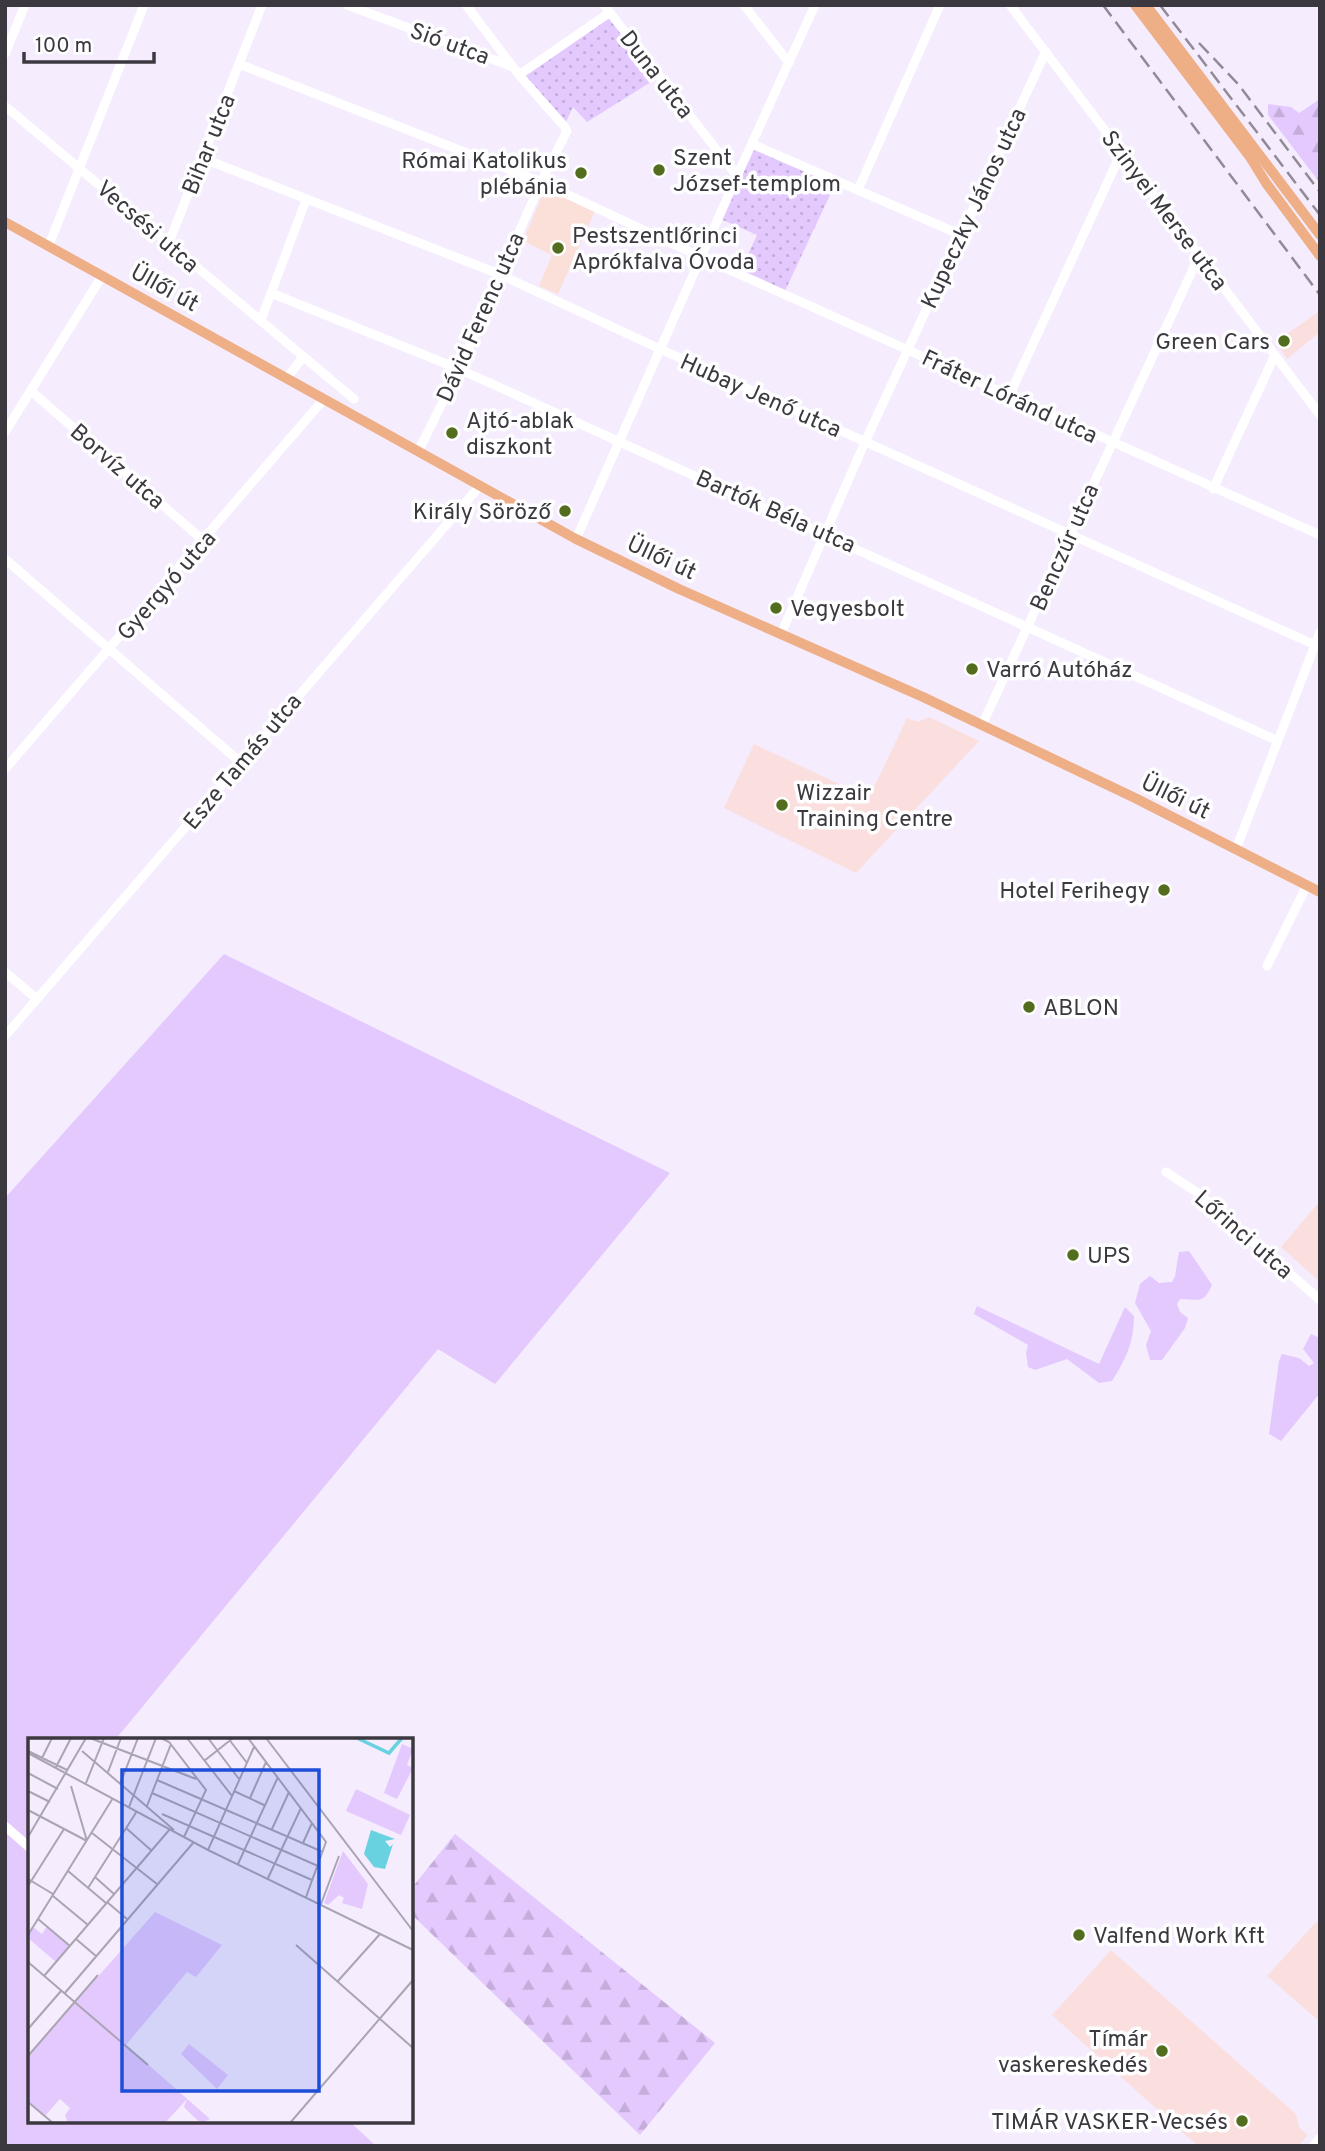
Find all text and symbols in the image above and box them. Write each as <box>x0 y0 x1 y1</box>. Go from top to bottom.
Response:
street label: Sió utca <box>405 18 493 73</box>
scale bar <box>24 21 154 65</box>
street label: Duna utca <box>612 26 699 126</box>
text: 100 m <box>35 33 92 60</box>
street label: Bihar utca <box>177 91 244 199</box>
street label: Kupeczky János utca <box>916 104 1035 314</box>
street label: Szinyei Merse utca <box>1093 126 1233 297</box>
place label: Szent József-templom <box>673 145 841 200</box>
place label: Római Katolikus plébánia <box>401 148 567 203</box>
marker: Szent József-templom <box>651 162 667 178</box>
marker: Római Katolikus plébánia <box>573 165 589 181</box>
street label: Vecsési utca <box>89 175 204 280</box>
place label: Pestszentlőrinci Aprókfalva Óvoda <box>572 223 755 278</box>
street label: Dávid Ferenc utca <box>432 229 533 407</box>
marker: Pestszentlőrinci Aprókfalva Óvoda <box>550 240 566 256</box>
street label: Üllői út <box>125 258 203 320</box>
place label: Green Cars <box>1155 329 1270 358</box>
marker: Green Cars <box>1276 333 1292 349</box>
street label: Fráter Lóránd utca <box>916 345 1102 452</box>
street label: Hubay Jenő utca <box>675 349 845 446</box>
place label: Ajtó-ablak diszkont <box>466 408 574 463</box>
street label: Borvíz utca <box>63 419 170 517</box>
marker: Ajtó-ablak diszkont <box>444 425 460 441</box>
street label: Bartók Béla utca <box>691 465 859 561</box>
street label: Benczúr utca <box>1025 480 1107 616</box>
place label: Király Söröző <box>413 499 552 528</box>
marker: Király Söröző <box>557 503 573 519</box>
street label: Gyergyó utca <box>112 526 224 648</box>
street label: Üllői út <box>621 530 701 588</box>
place label: Vegyesbolt <box>790 596 905 625</box>
marker: Vegyesbolt <box>768 600 784 616</box>
place label: Varró Autóház <box>986 657 1133 686</box>
marker: Varró Autóház <box>964 661 980 677</box>
street label: Esze Tamás utca <box>178 689 309 837</box>
street label: Üllői út <box>1135 768 1215 827</box>
place label: Wizzair Training Centre <box>796 780 953 835</box>
marker: Wizzair Training Centre <box>774 797 790 813</box>
place label: Hotel Ferihegy <box>999 878 1150 907</box>
marker: Hotel Ferihegy <box>1156 882 1172 898</box>
place label: ABLON <box>1043 995 1119 1024</box>
marker: ABLON <box>1021 999 1037 1015</box>
street label: Lőrinci utca <box>1187 1185 1298 1287</box>
place label: UPS <box>1087 1243 1131 1272</box>
marker: UPS <box>1065 1247 1081 1263</box>
inset map <box>28 1738 413 2123</box>
place label: Valfend Work Kft <box>1093 1923 1265 1952</box>
marker: Valfend Work Kft <box>1071 1927 1087 1943</box>
place label: Tímár vaskereskedés <box>998 2026 1148 2081</box>
marker: Tímár vaskereskedés <box>1154 2043 1170 2059</box>
place label: TIMÁR VASKER-Vecsés <box>991 2108 1228 2138</box>
marker: TIMÁR VASKER-Vecsés <box>1234 2113 1250 2129</box>

